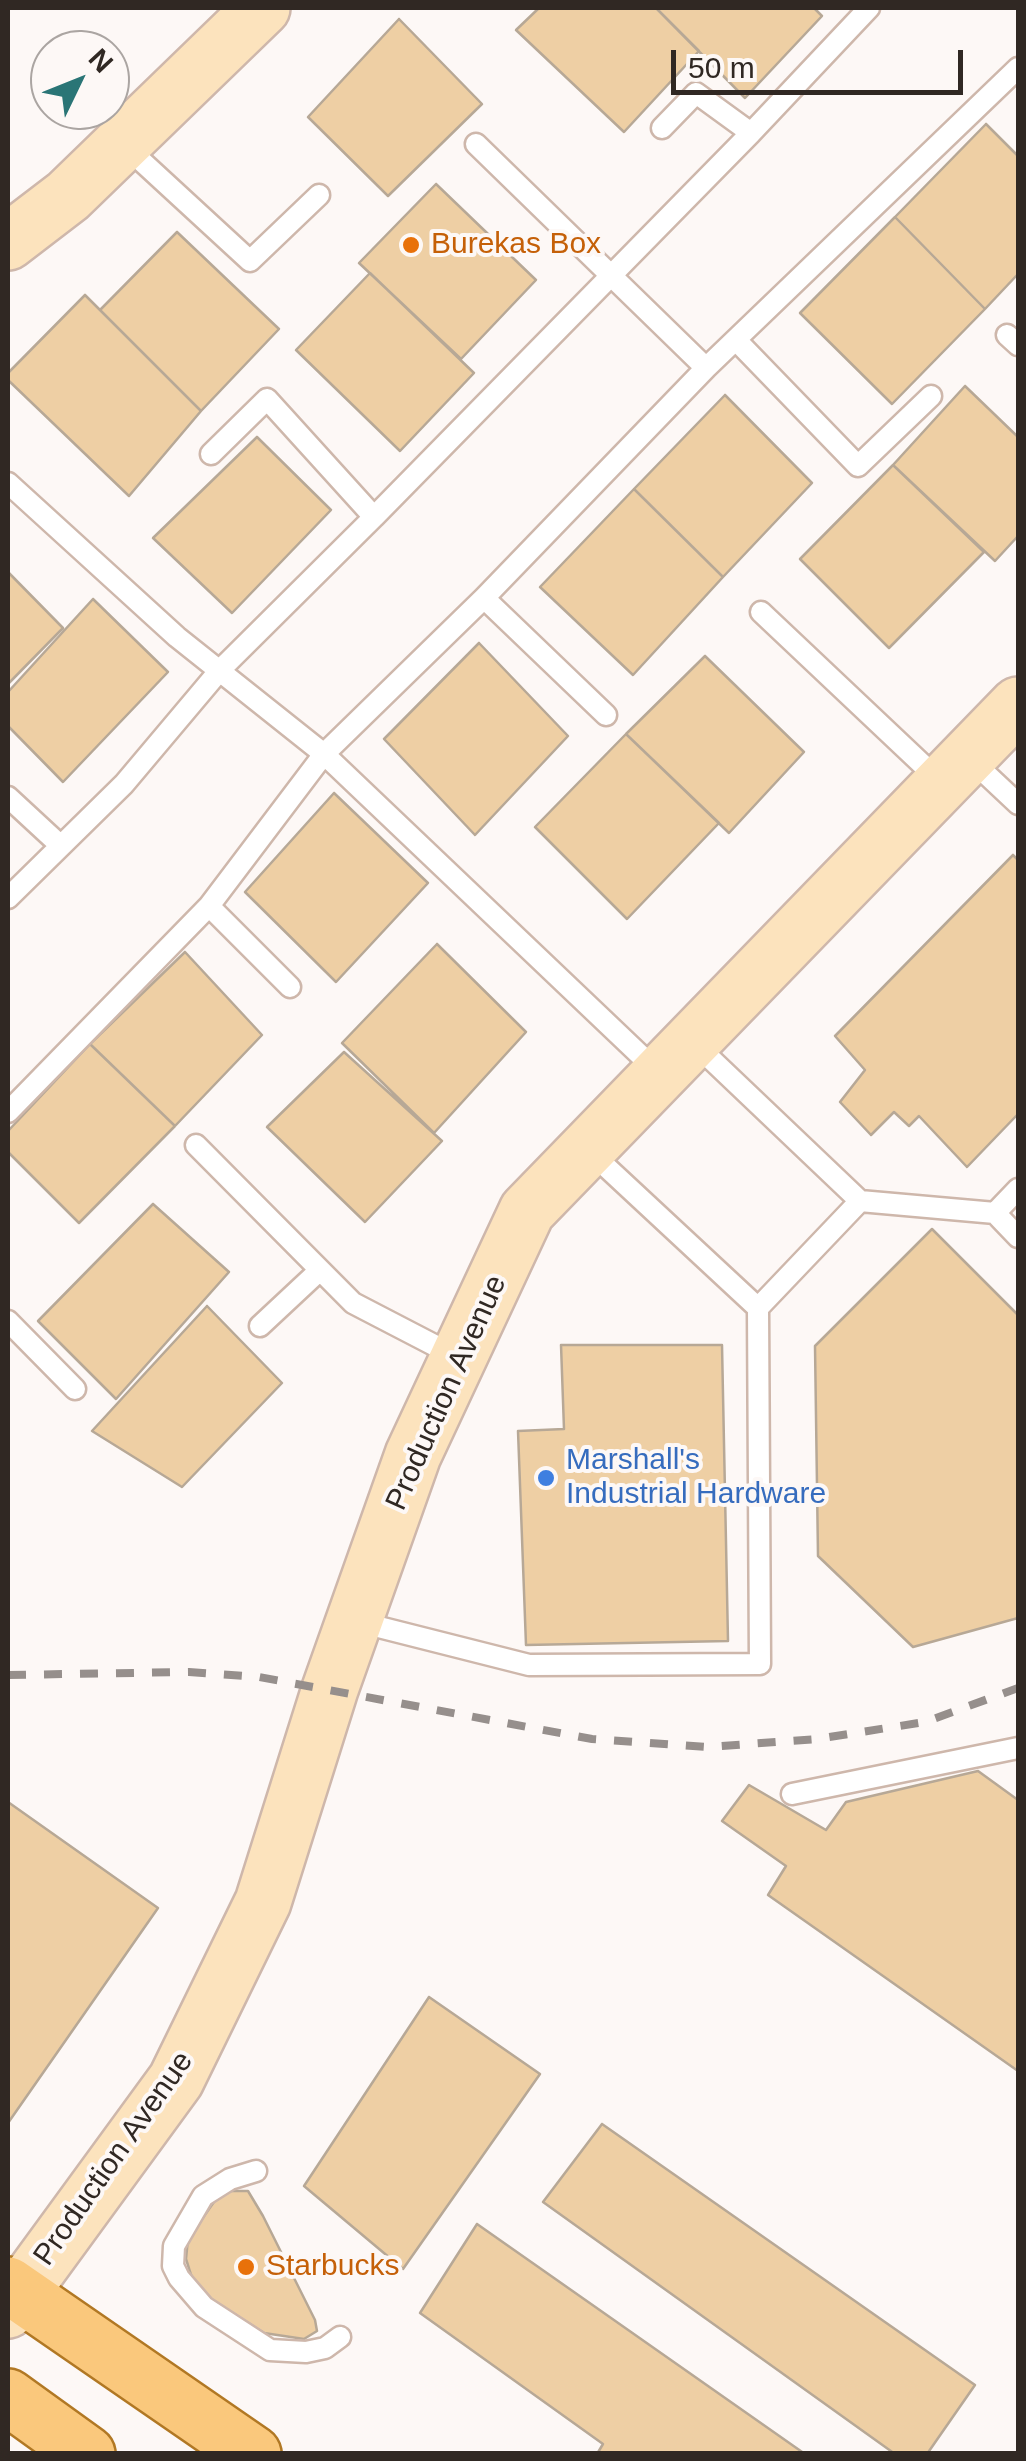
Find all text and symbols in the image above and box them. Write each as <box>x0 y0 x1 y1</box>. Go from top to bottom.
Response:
north arrow <box>30 30 130 130</box>
scale bar <box>676 30 968 92</box>
text: N <box>83 43 119 79</box>
text: 50 m <box>688 51 755 84</box>
place label: Burekas Box <box>431 227 601 263</box>
marker: Burekas Box <box>400 234 422 256</box>
street label: Production Avenue <box>379 1270 515 1516</box>
place label: Marshall's Industrial Hardware <box>566 1443 826 1514</box>
marker: Marshall's Industrial Hardware <box>535 1467 557 1489</box>
street label: Production Avenue <box>27 2045 201 2273</box>
place label: Starbucks <box>266 2249 399 2285</box>
marker: Starbucks <box>235 2256 257 2278</box>

